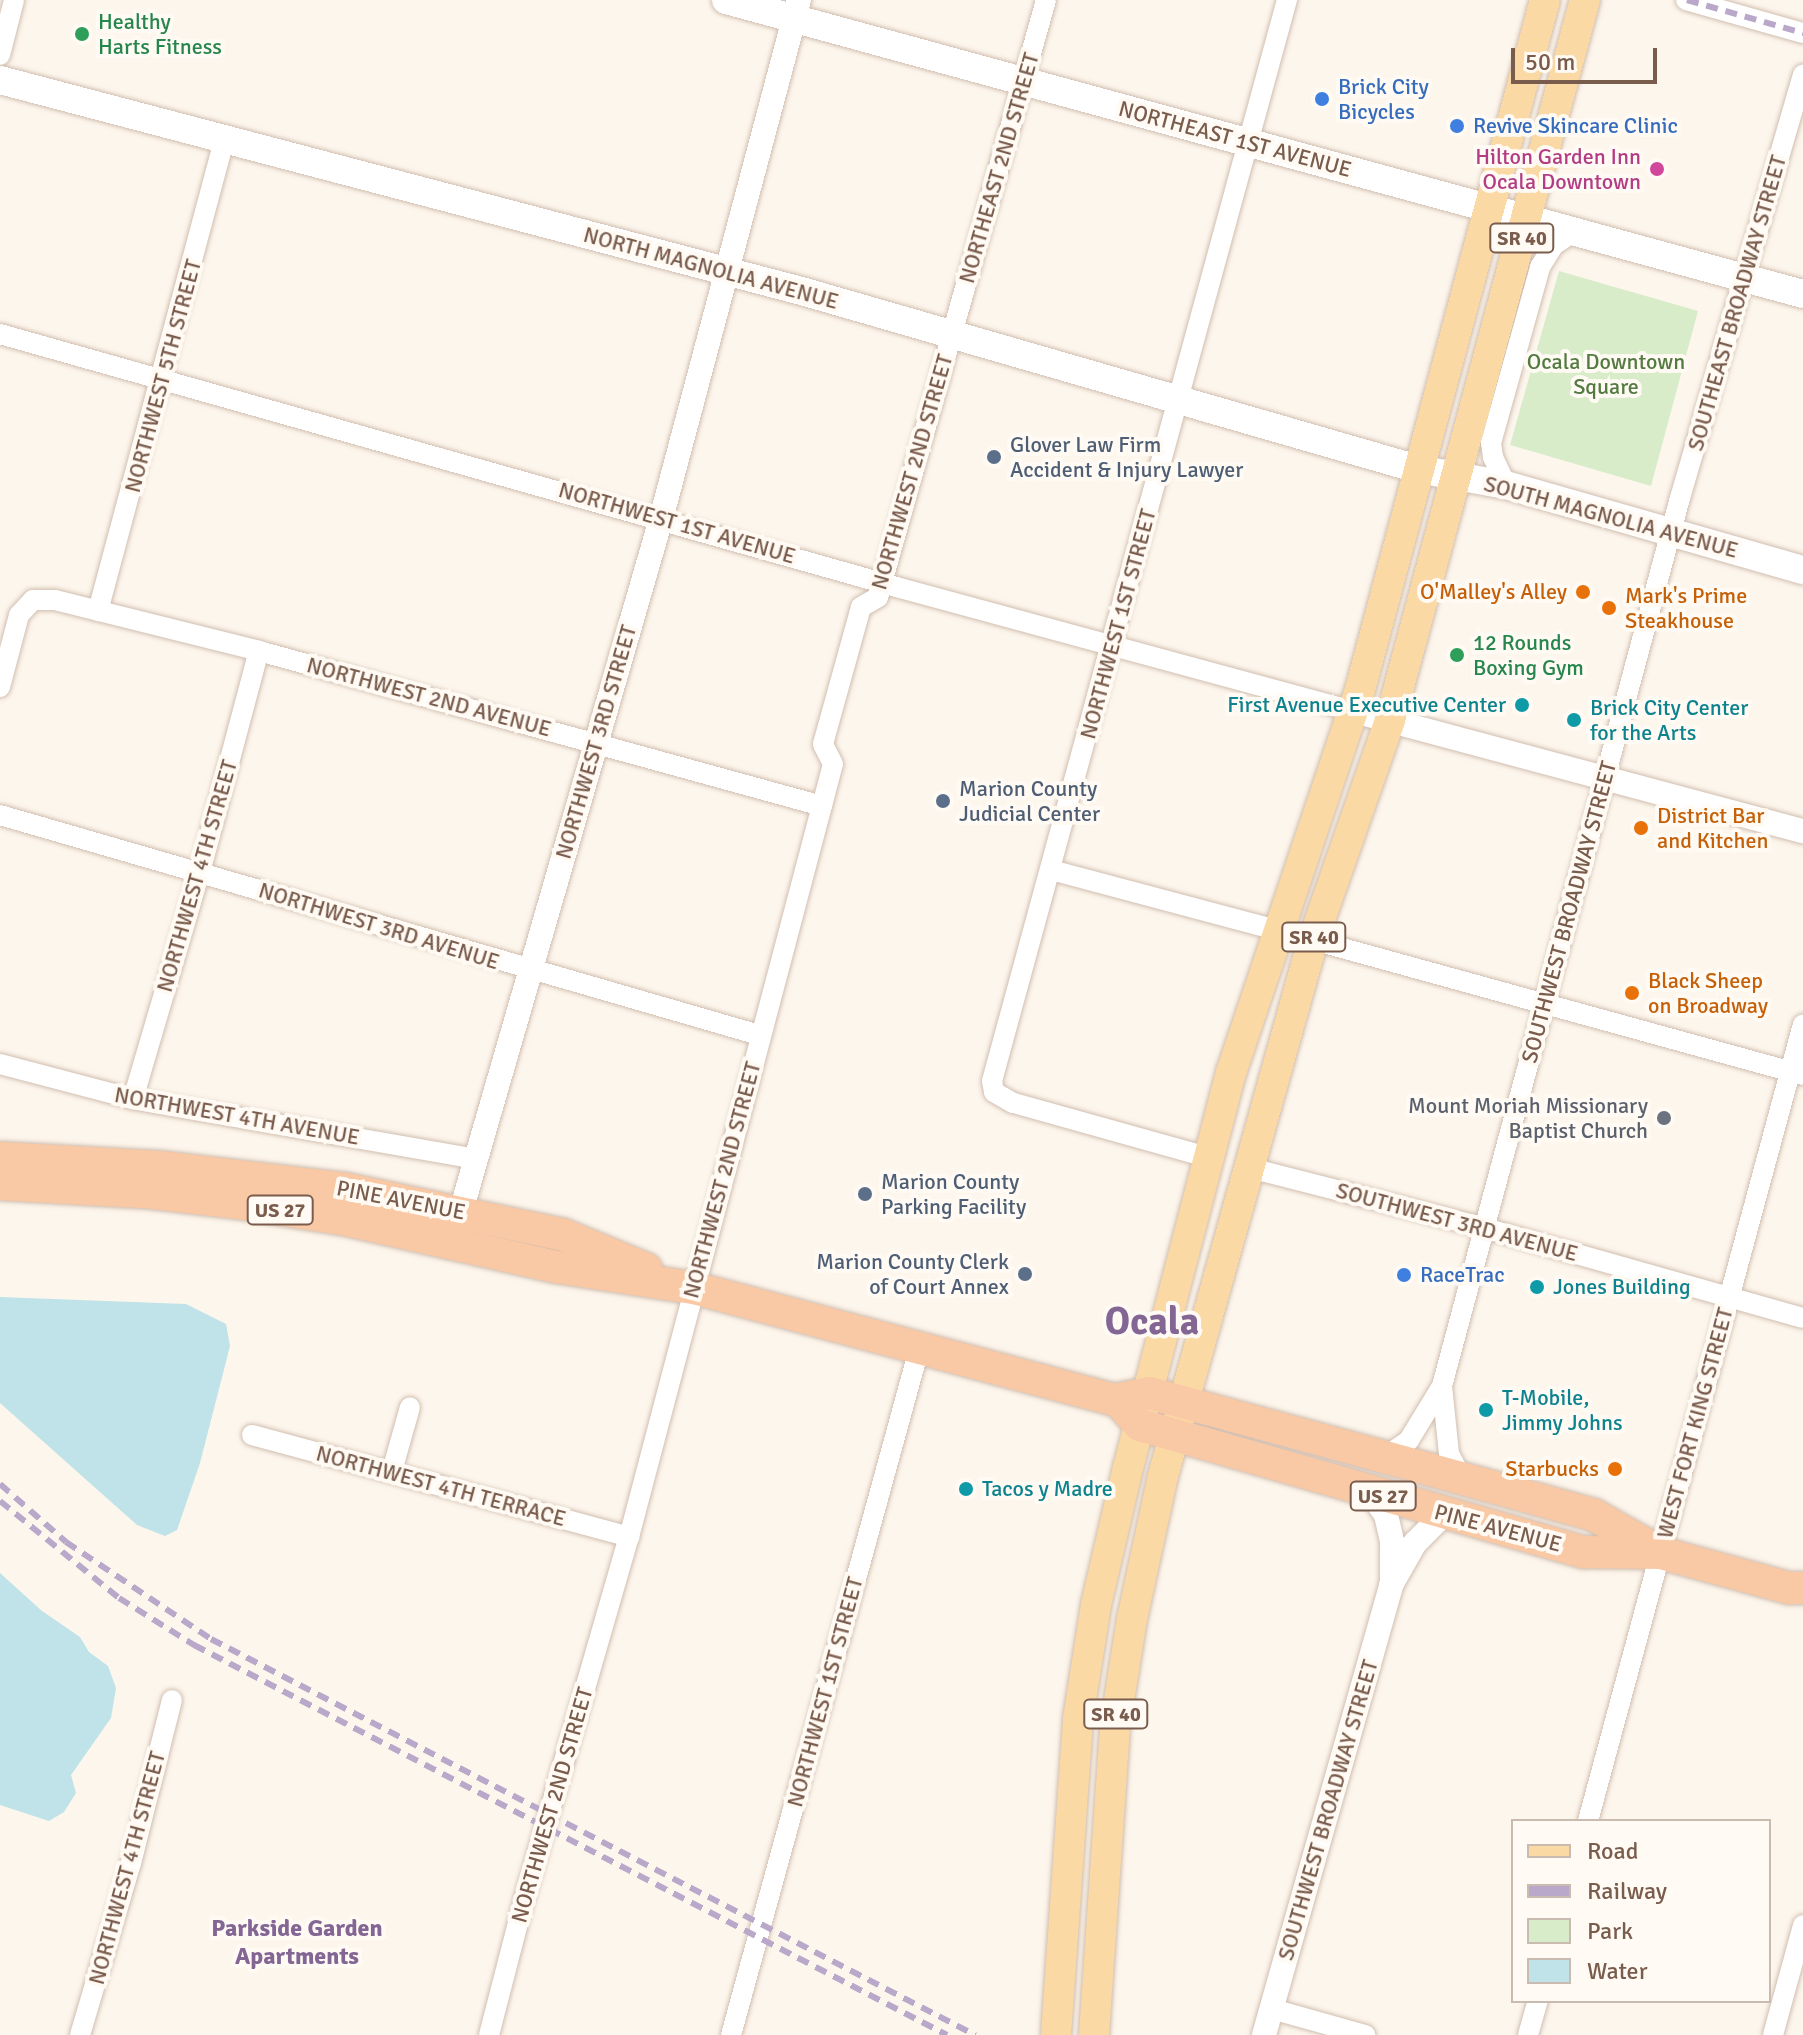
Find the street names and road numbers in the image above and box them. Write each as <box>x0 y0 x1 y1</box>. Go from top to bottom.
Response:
street label: NORTHEAST 2ND STREET <box>953 50 1045 286</box>
street label: NORTHEAST 1ST AVENUE <box>1116 95 1354 183</box>
street label: SOUTHEAST BROADWAY STREET <box>1682 152 1792 454</box>
street label: NORTH MAGNOLIA AVENUE <box>581 221 841 315</box>
road number: SR 40 <box>1488 222 1556 254</box>
street label: NORTHWEST 5TH STREET <box>119 257 207 495</box>
street label: NORTHWEST 2ND STREET <box>866 351 958 593</box>
street label: SOUTH MAGNOLIA AVENUE <box>1481 470 1741 564</box>
street label: NORTHWEST 1ST AVENUE <box>556 477 798 569</box>
street label: NORTHWEST 1ST STREET <box>1075 506 1161 742</box>
street label: NORTHWEST 3RD STREET <box>550 622 642 862</box>
street label: NORTHWEST 2ND AVENUE <box>304 652 554 742</box>
street label: NORTHWEST 4TH STREET <box>151 757 243 995</box>
street label: SOUTHWEST BROADWAY STREET <box>1516 758 1622 1066</box>
street label: NORTHWEST 3RD AVENUE <box>256 877 502 975</box>
road number: SR 40 <box>1280 921 1348 953</box>
street label: NORTHWEST 2ND STREET <box>678 1059 766 1301</box>
street label: NORTHWEST 4TH AVENUE <box>112 1081 362 1151</box>
street label: PINE AVENUE <box>334 1175 468 1225</box>
street label: SOUTHWEST 3RD AVENUE <box>1333 1177 1581 1267</box>
road number: US 27 <box>246 1194 314 1226</box>
street label: WEST FORT KING STREET <box>1651 1305 1739 1541</box>
street label: NORTHWEST 4TH TERRACE <box>313 1440 569 1532</box>
road number: US 27 <box>1349 1480 1417 1512</box>
street label: PINE AVENUE <box>1431 1498 1565 1558</box>
street label: NORTHWEST 1ST STREET <box>782 1574 868 1810</box>
street label: SOUTHWEST BROADWAY STREET <box>1272 1657 1384 1963</box>
street label: NORTHWEST 2ND STREET <box>506 1684 598 1926</box>
road number: SR 40 <box>1082 1698 1150 1730</box>
street label: NORTHWEST 4TH STREET <box>83 1749 171 1987</box>

